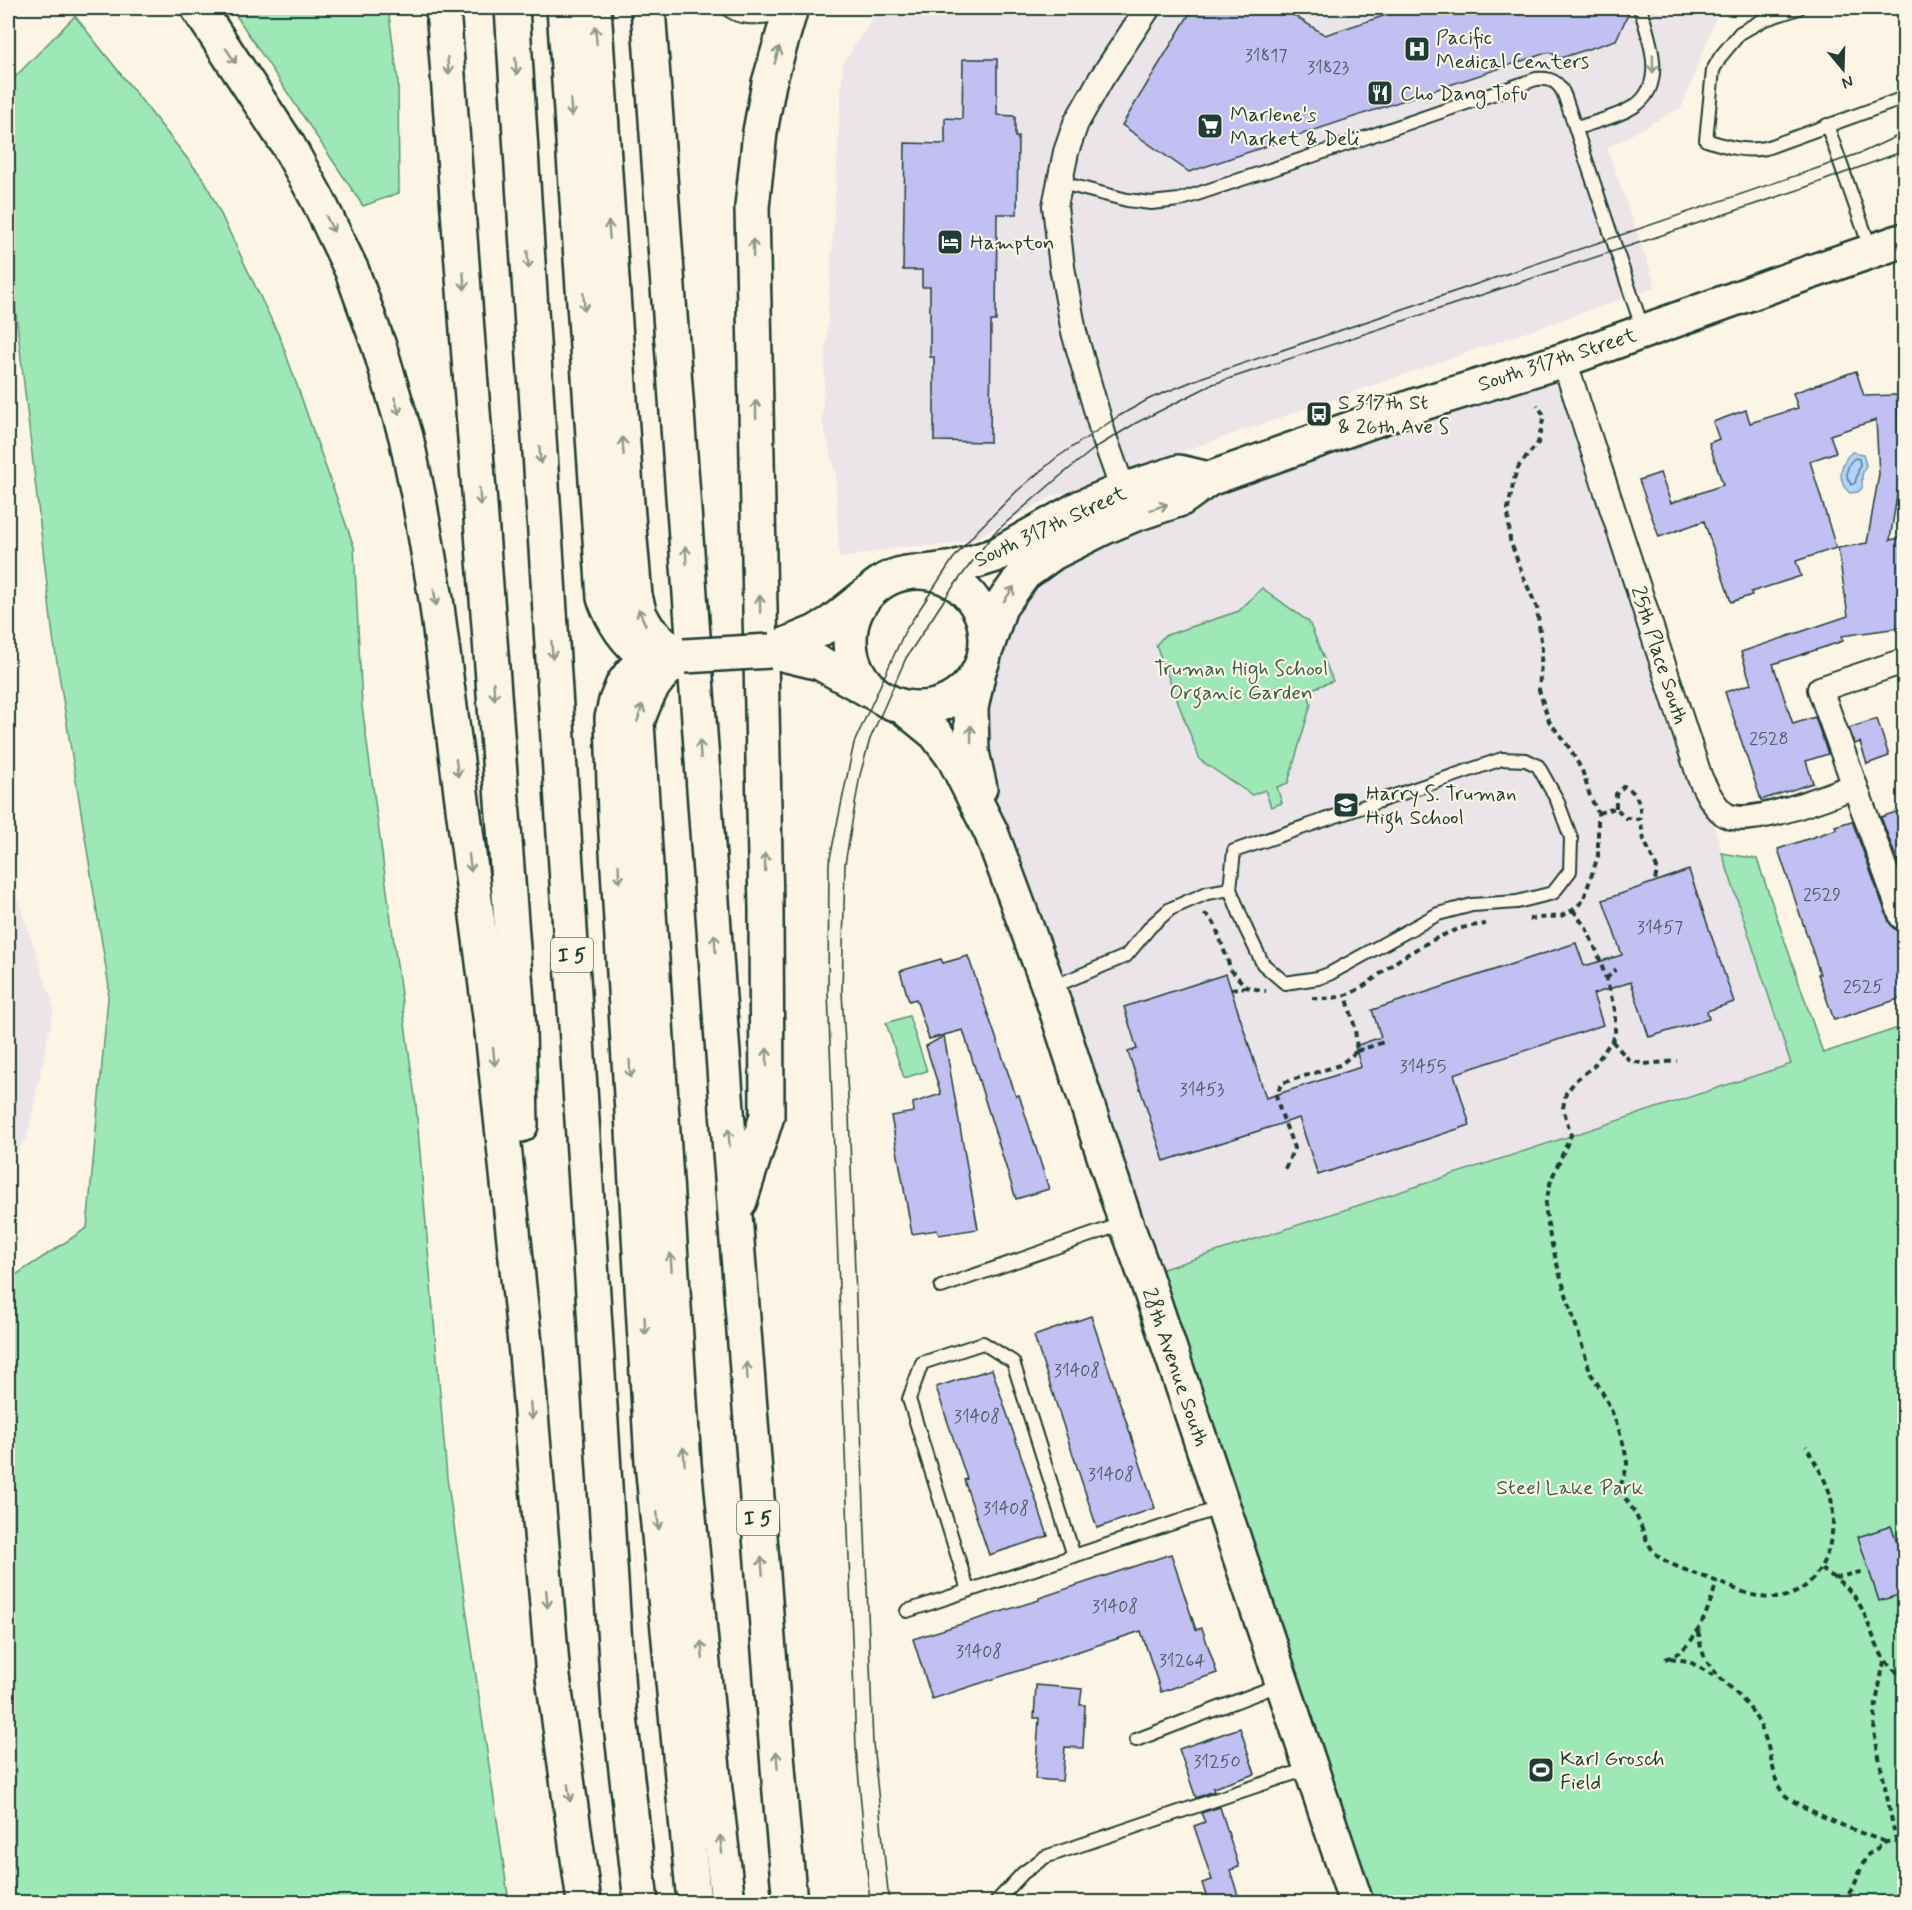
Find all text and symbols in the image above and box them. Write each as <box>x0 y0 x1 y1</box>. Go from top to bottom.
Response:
place label: Pacific Medical Centers <box>1436 24 1589 76</box>
one-way arrow <box>590 26 601 46</box>
hospital icon: Pacific Medical Centers <box>1402 34 1432 64</box>
north arrow <box>1813 39 1873 99</box>
house number: 31817 <box>1245 44 1287 68</box>
one-way arrow <box>771 46 783 65</box>
one-way arrow <box>225 47 237 64</box>
one-way arrow <box>1647 54 1658 74</box>
one-way arrow <box>443 55 454 75</box>
one-way arrow <box>510 55 521 75</box>
house number: 31823 <box>1307 56 1349 80</box>
text: N <box>1839 70 1856 93</box>
restaurant icon: Cho Dang Tofu <box>1365 78 1395 108</box>
place label: Cho Dang Tofu <box>1400 80 1528 109</box>
one-way arrow <box>566 97 577 117</box>
place label: Marlene's Market & Deli <box>1230 101 1360 153</box>
supermarket icon: Marlene's Market & Deli <box>1195 111 1225 141</box>
one-way arrow <box>324 214 336 232</box>
one-way arrow <box>603 221 614 241</box>
hotel icon: Hampton <box>935 227 965 257</box>
place label: Hampton <box>970 229 1055 257</box>
one-way arrow <box>747 239 759 259</box>
one-way arrow <box>522 250 533 270</box>
one-way arrow <box>458 271 469 291</box>
one-way arrow <box>579 292 590 312</box>
street label: South 317th Street <box>1475 321 1641 399</box>
place label: S 317th St & 26th Ave S <box>1338 389 1450 441</box>
one-way arrow <box>392 397 403 416</box>
bus stop icon: S 317th St & 26th Ave S <box>1304 399 1334 429</box>
one-way arrow <box>751 400 762 420</box>
one-way arrow <box>618 436 629 456</box>
one-way arrow <box>535 445 546 465</box>
street label: South 317th Street <box>970 479 1132 574</box>
one-way arrow <box>474 486 485 506</box>
one-way arrow <box>1149 500 1168 511</box>
one-way arrow <box>680 545 691 565</box>
street label: 25th Place South <box>1624 583 1695 728</box>
one-way arrow <box>1003 585 1016 602</box>
one-way arrow <box>430 587 441 607</box>
one-way arrow <box>754 595 766 615</box>
one-way arrow <box>636 609 648 627</box>
one-way arrow <box>547 639 558 659</box>
park label: Truman High School Organic Garden <box>1154 655 1328 709</box>
one-way arrow <box>489 681 500 701</box>
one-way arrow <box>636 704 647 723</box>
one-way arrow <box>966 725 977 745</box>
house number: 2528 <box>1749 727 1789 751</box>
one-way arrow <box>695 740 706 759</box>
one-way arrow <box>452 758 463 778</box>
place label: Harry S. Truman High School <box>1366 780 1517 834</box>
school or university icon: Harry S. Truman High School <box>1331 790 1361 820</box>
one-way arrow <box>464 853 475 873</box>
one-way arrow <box>759 853 771 873</box>
one-way arrow <box>613 864 624 884</box>
house number: 2529 <box>1803 883 1841 907</box>
house number: 31457 <box>1637 916 1683 940</box>
one-way arrow <box>709 934 720 954</box>
road number: I 5 <box>551 938 593 972</box>
house number: 2525 <box>1843 975 1883 999</box>
one-way arrow <box>489 1046 500 1066</box>
one-way arrow <box>761 1048 773 1068</box>
house number: 31455 <box>1400 1055 1446 1079</box>
one-way arrow <box>624 1058 635 1078</box>
house number: 31453 <box>1180 1078 1225 1102</box>
one-way arrow <box>723 1128 734 1148</box>
one-way arrow <box>665 1252 676 1272</box>
street label: 28th Avenue South <box>1135 1284 1215 1450</box>
one-way arrow <box>639 1316 650 1336</box>
house number: 31408 <box>1054 1359 1100 1383</box>
one-way arrow <box>741 1362 752 1382</box>
one-way arrow <box>526 1400 537 1420</box>
house number: 31408 <box>954 1405 1000 1429</box>
one-way arrow <box>678 1447 689 1467</box>
house number: 31408 <box>1088 1463 1134 1487</box>
park label: Steel Lake Park <box>1496 1474 1644 1502</box>
house number: 31408 <box>983 1497 1029 1521</box>
road number: I 5 <box>737 1501 779 1535</box>
one-way arrow <box>653 1510 664 1530</box>
one-way arrow <box>756 1556 767 1576</box>
one-way arrow <box>541 1588 552 1608</box>
house number: 31408 <box>1092 1595 1138 1619</box>
house number: 31408 <box>956 1640 1002 1664</box>
one-way arrow <box>696 1641 707 1661</box>
house number: 31264 <box>1159 1649 1205 1673</box>
place label: Karl Grosch Field <box>1560 1745 1665 1797</box>
house number: 31250 <box>1193 1750 1241 1774</box>
one-way arrow <box>772 1751 783 1771</box>
sports icon: Karl Grosch Field <box>1526 1755 1556 1785</box>
one-way arrow <box>563 1782 574 1802</box>
one-way arrow <box>716 1835 727 1855</box>

